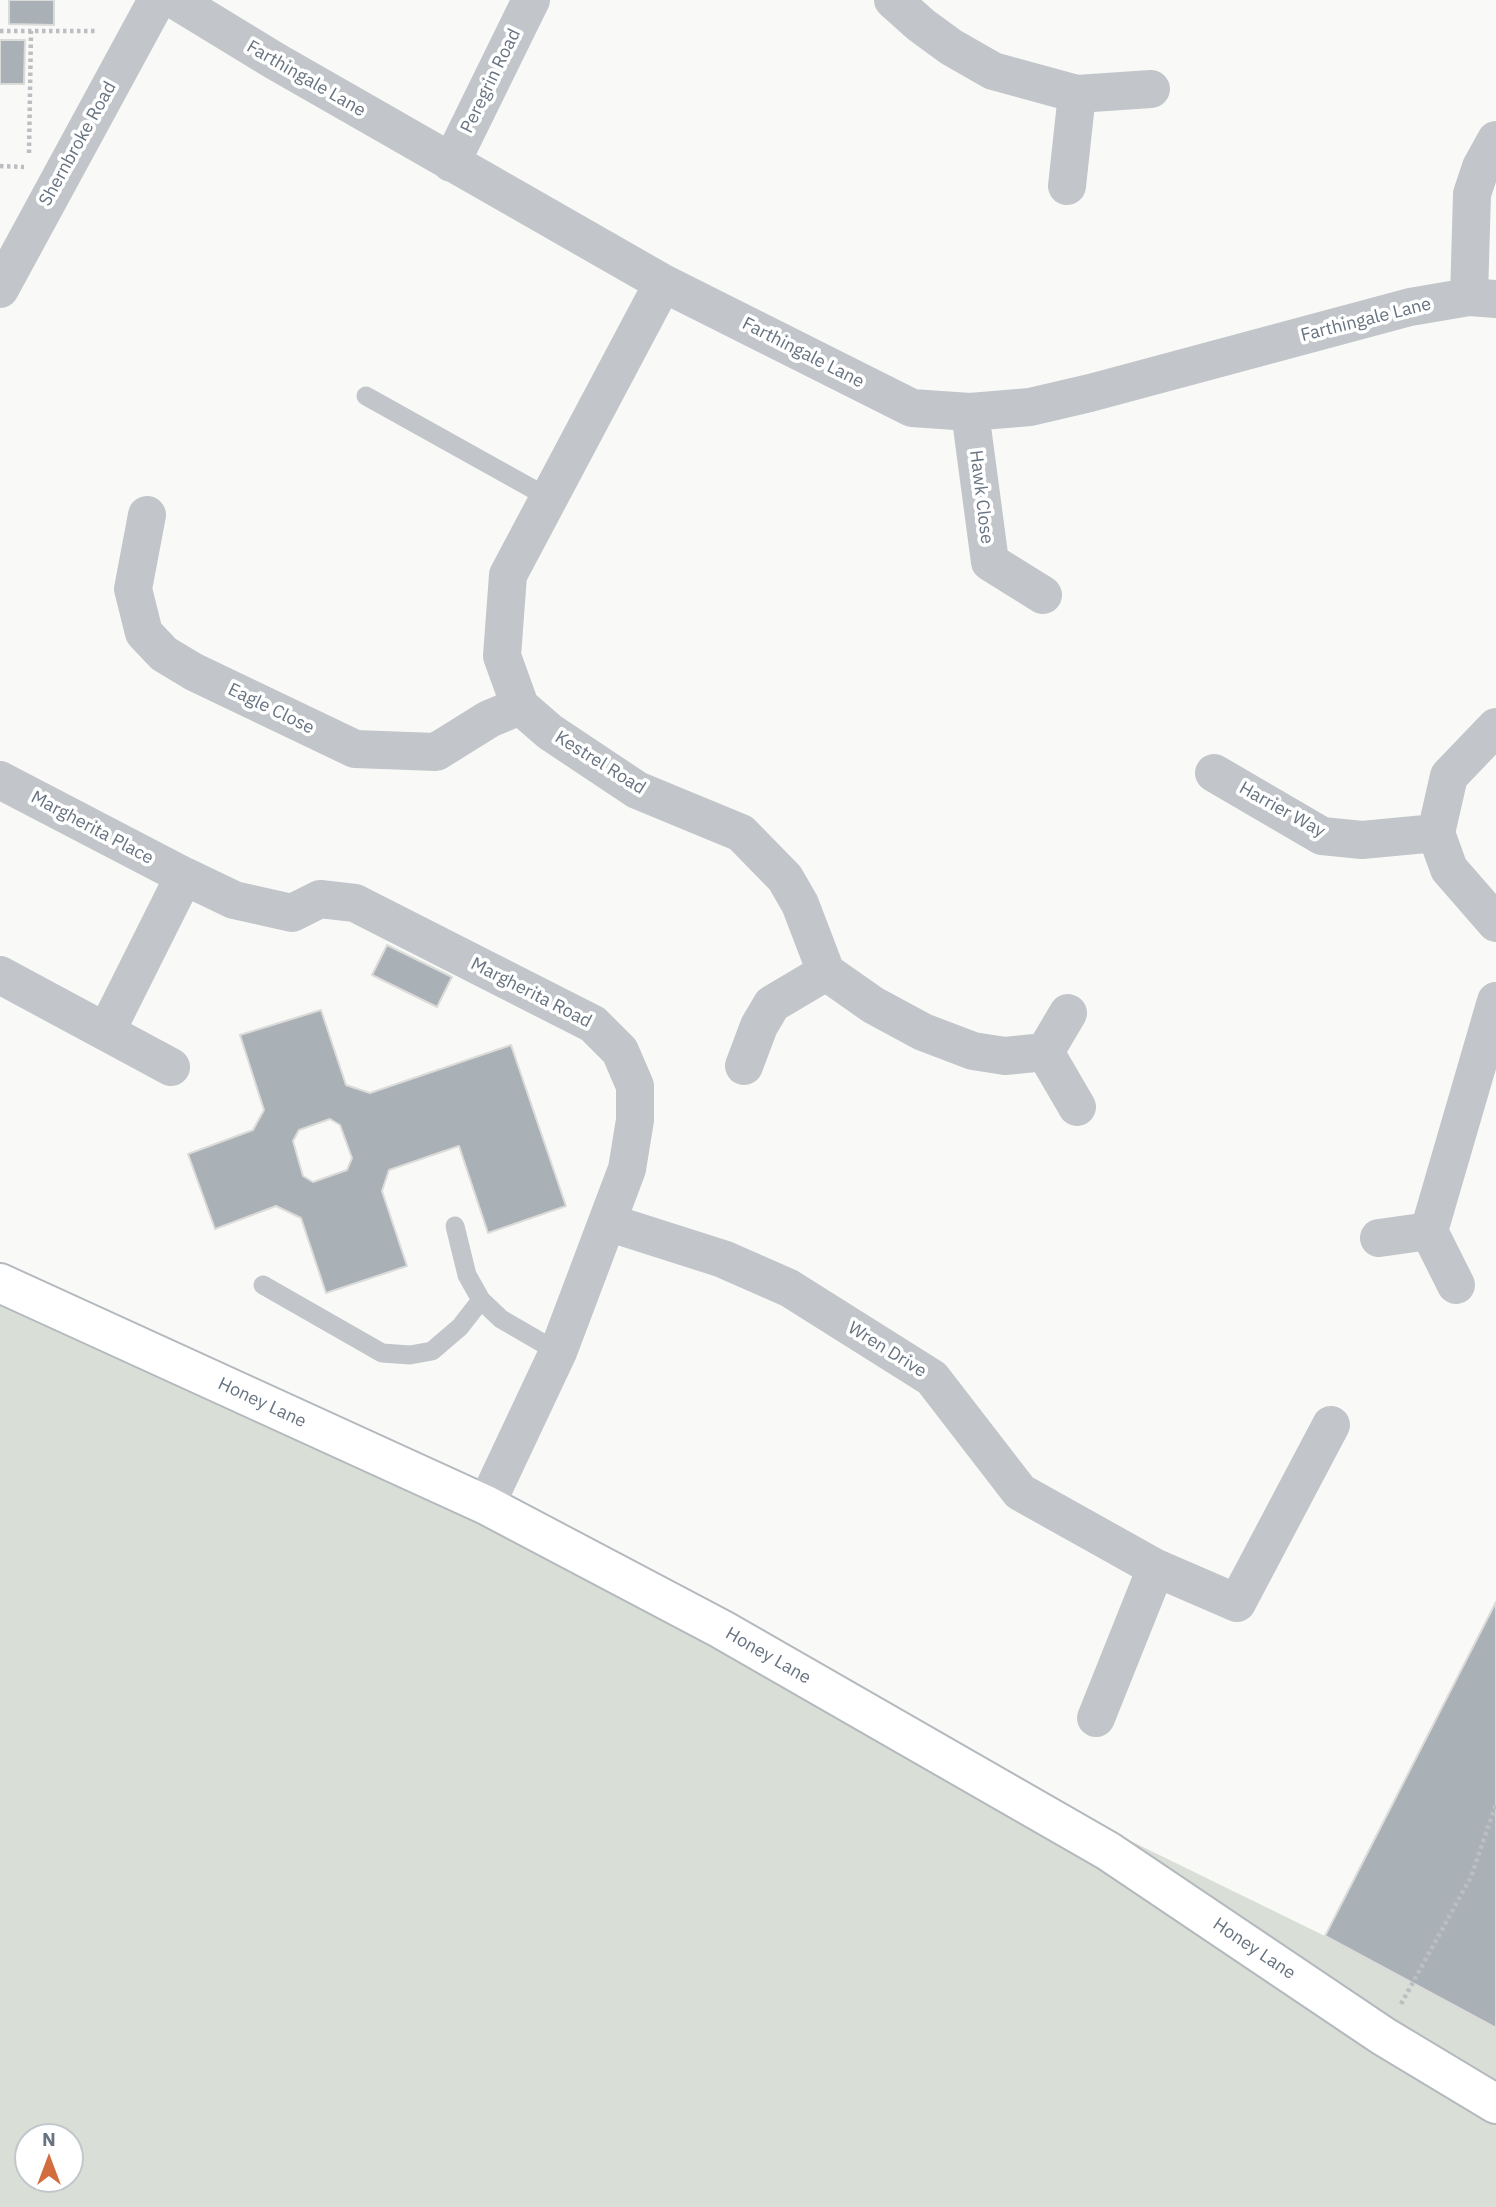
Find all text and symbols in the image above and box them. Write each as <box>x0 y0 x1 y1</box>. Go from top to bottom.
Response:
street label: Peregrin Road <box>456 25 526 137</box>
street label: Farthingale Lane <box>243 36 369 122</box>
street label: Shernbroke Road <box>35 78 121 210</box>
street label: Farthingale Lane <box>1299 293 1433 347</box>
street label: Farthingale Lane <box>739 313 867 393</box>
street label: Hawk Close <box>965 449 997 545</box>
street label: Eagle Close <box>224 679 318 739</box>
street label: Kestrel Road <box>551 727 649 799</box>
street label: Harrier Way <box>1235 777 1329 843</box>
street label: Margherita Place <box>27 787 157 869</box>
street label: Margherita Road <box>467 953 595 1033</box>
street label: Wren Drive <box>844 1317 930 1383</box>
street label: Honey Lane <box>214 1373 310 1433</box>
street label: Honey Lane <box>722 1623 814 1689</box>
street label: Honey Lane <box>1209 1914 1299 1984</box>
north arrow <box>14 2123 84 2193</box>
text: N <box>42 2127 56 2151</box>

